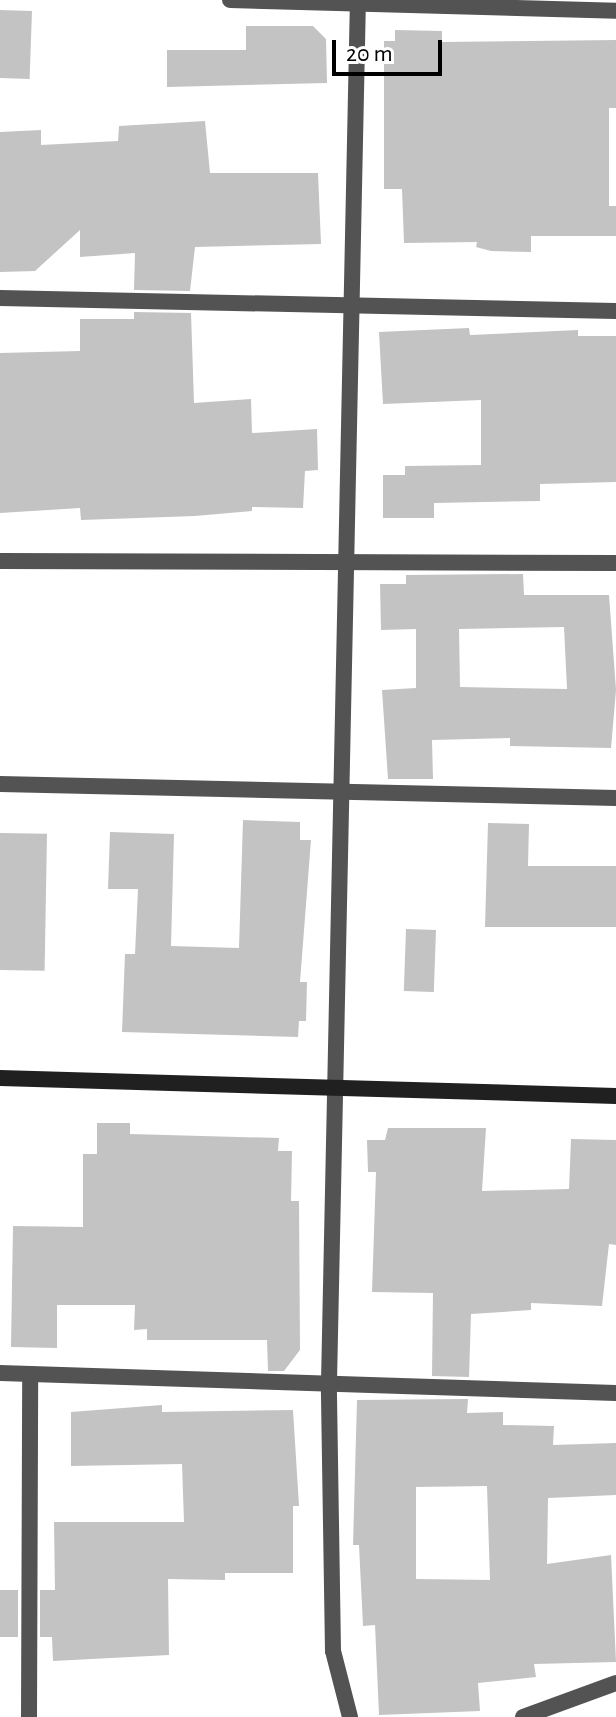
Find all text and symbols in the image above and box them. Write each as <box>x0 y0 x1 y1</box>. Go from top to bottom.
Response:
scale bar <box>336 24 446 74</box>
text: 20 m <box>346 42 393 66</box>

